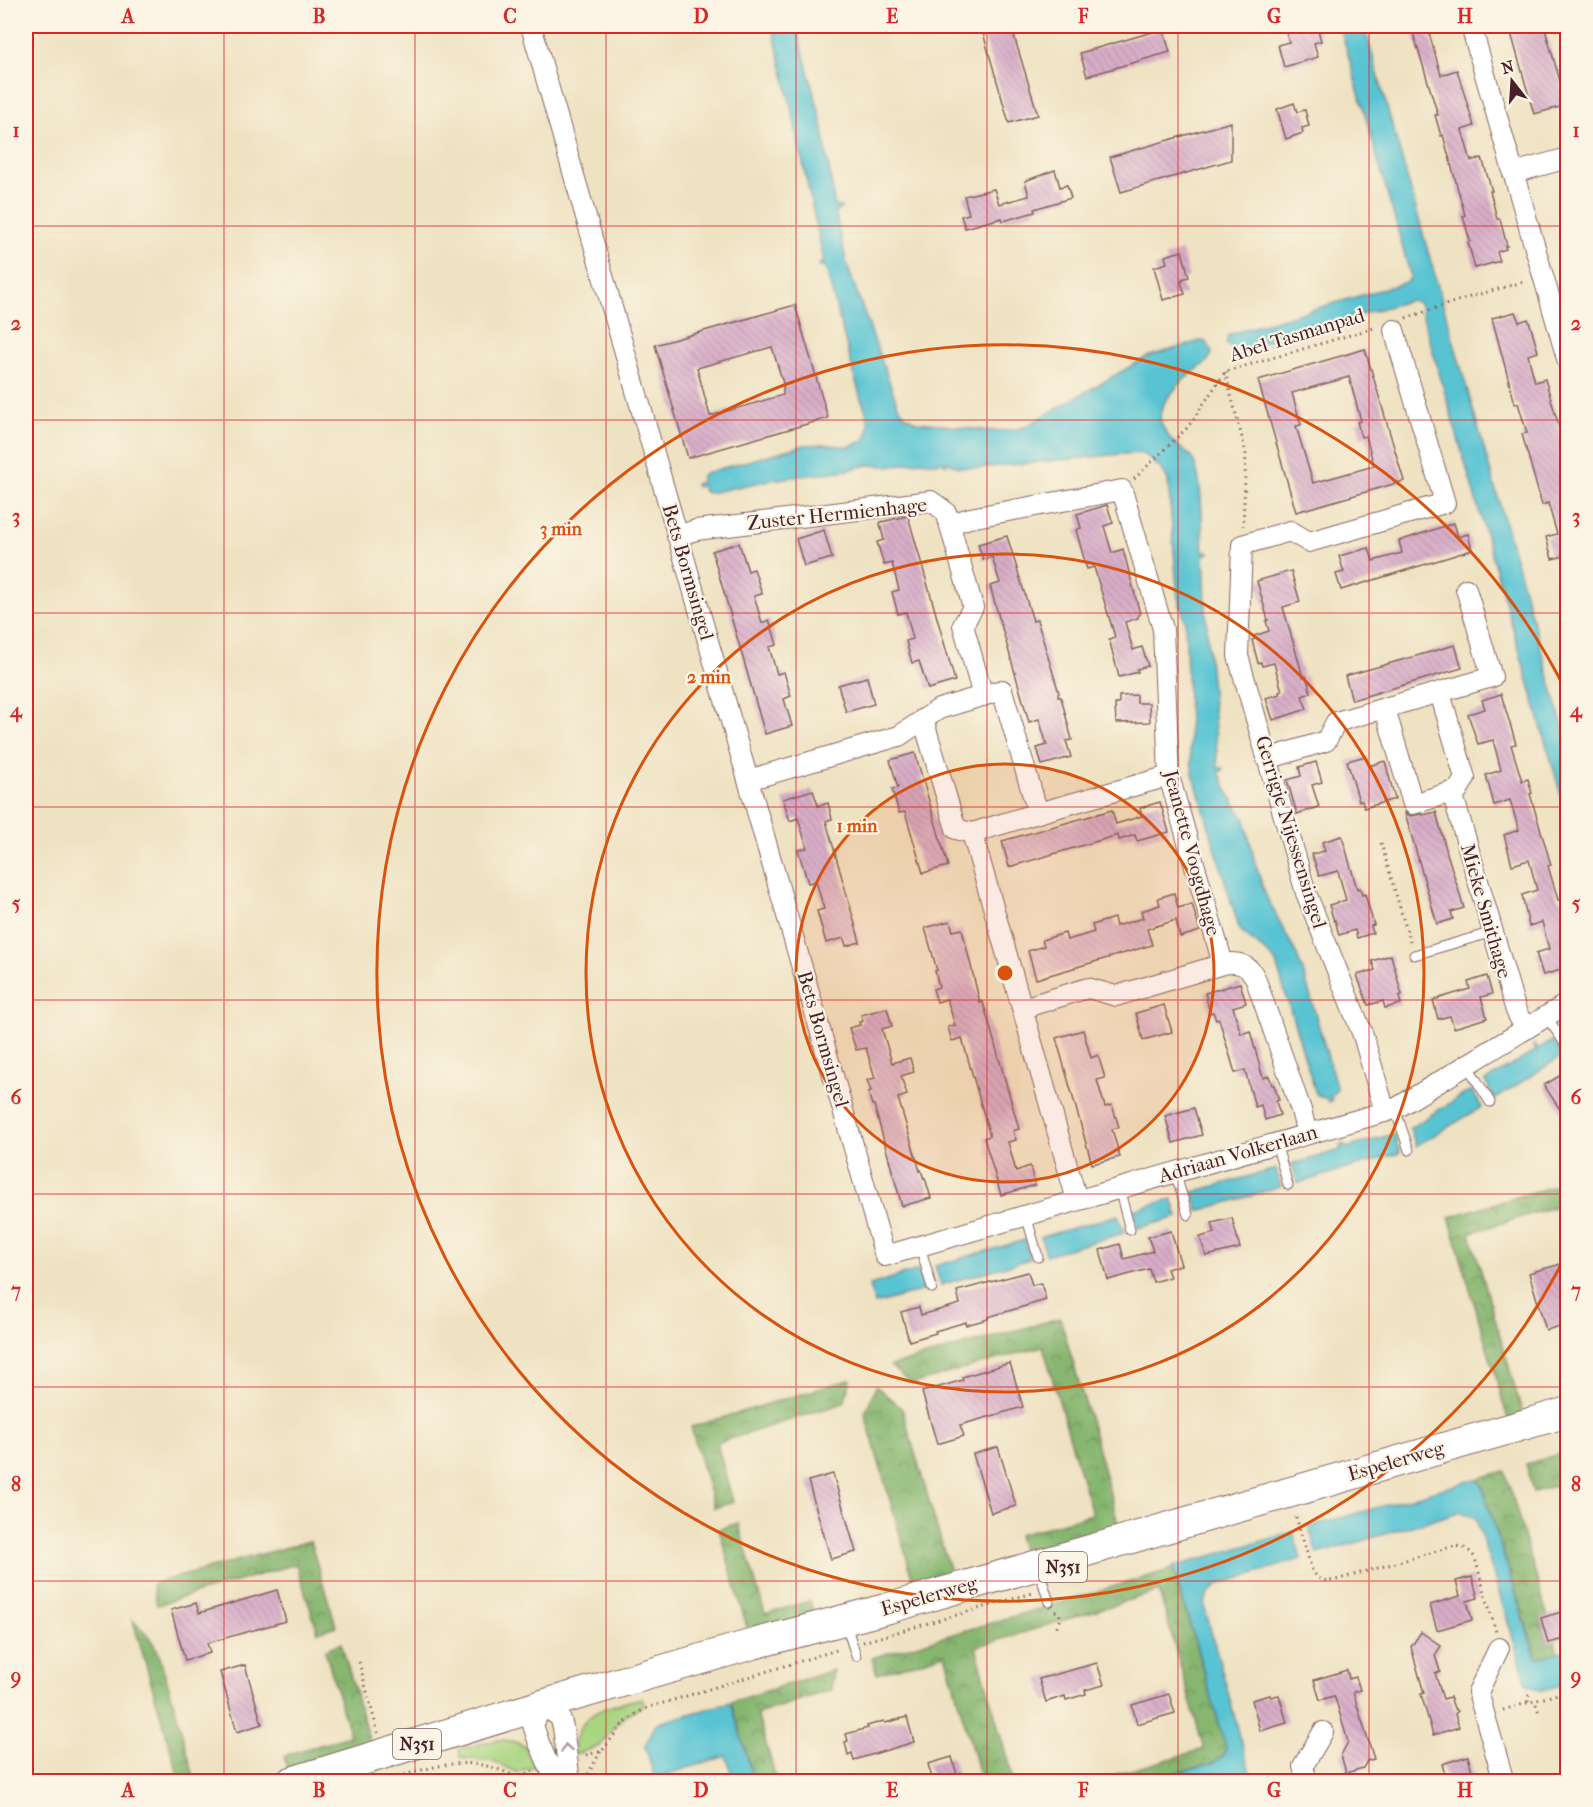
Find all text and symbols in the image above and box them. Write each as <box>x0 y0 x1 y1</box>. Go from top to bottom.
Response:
text: A <box>120 5 136 28</box>
text: B <box>312 5 326 28</box>
text: C <box>503 5 517 28</box>
text: D <box>693 5 709 28</box>
text: E <box>886 5 898 28</box>
text: F <box>1077 5 1089 28</box>
text: G <box>1267 5 1281 28</box>
text: H <box>1457 5 1473 28</box>
north arrow <box>1482 51 1542 111</box>
text: N <box>1499 56 1517 78</box>
text: 1 <box>12 119 20 142</box>
text: 1 <box>1572 119 1580 142</box>
street label: Abel Tasmanpad <box>1226 303 1368 367</box>
text: 2 <box>11 312 21 335</box>
text: 2 <box>1571 312 1581 335</box>
street label: Zuster Hermienhage <box>746 493 928 535</box>
street label: Bets Bormsingel <box>658 501 719 643</box>
text: 3 <box>12 505 20 528</box>
text: 3 <box>1572 505 1580 528</box>
text: 3 min <box>540 519 583 540</box>
text: 2 min <box>687 667 731 688</box>
text: 4 <box>9 699 23 723</box>
text: 4 <box>1569 699 1583 723</box>
street label: Gerrigje Nijessensingel <box>1251 733 1331 932</box>
street label: Jeanette Voogdhage <box>1158 766 1225 939</box>
text: 1 min <box>836 816 878 837</box>
street label: Mieke Smithage <box>1456 841 1516 981</box>
text: 5 <box>12 892 21 915</box>
text: 5 <box>1572 892 1581 915</box>
centre of rings <box>995 963 1015 983</box>
street label: Bets Bormsingel <box>793 968 854 1110</box>
text: 6 <box>11 1086 23 1109</box>
text: 6 <box>1571 1086 1583 1109</box>
street label: Adriaan Volkerlaan <box>1155 1120 1320 1188</box>
text: 7 <box>10 1279 21 1302</box>
text: 7 <box>1570 1279 1581 1302</box>
street label: Espelerweg <box>1345 1436 1447 1486</box>
text: 8 <box>11 1473 21 1496</box>
text: 8 <box>1571 1473 1581 1496</box>
road number: N351 <box>1039 1552 1087 1582</box>
street label: Espelerweg <box>878 1571 980 1621</box>
text: 9 <box>10 1666 21 1689</box>
text: 9 <box>1570 1666 1581 1689</box>
road number: N351 <box>393 1729 441 1759</box>
one-way arrow <box>561 1743 573 1753</box>
text: A <box>120 1779 136 1802</box>
text: B <box>312 1779 326 1802</box>
text: C <box>503 1779 517 1802</box>
text: D <box>693 1779 709 1802</box>
text: E <box>886 1779 898 1802</box>
text: F <box>1077 1779 1089 1802</box>
text: G <box>1267 1779 1281 1802</box>
text: H <box>1457 1779 1473 1802</box>

